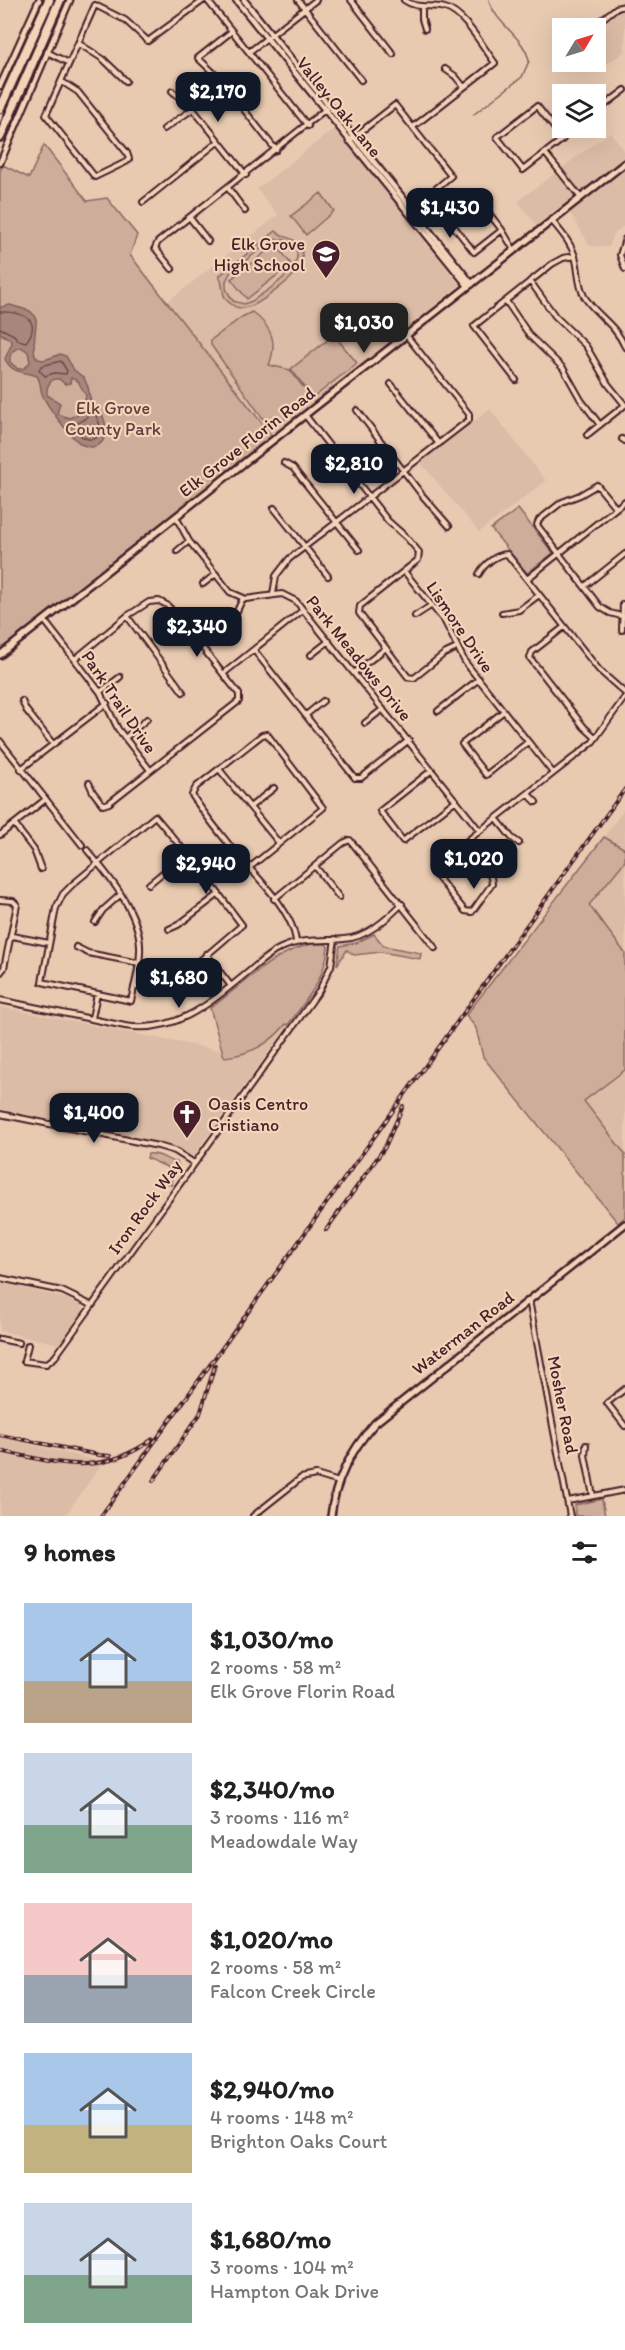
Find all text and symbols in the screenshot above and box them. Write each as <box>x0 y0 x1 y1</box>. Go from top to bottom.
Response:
north arrow <box>552 18 606 72</box>
map controls <box>552 18 606 138</box>
street label: Valley Oak Lane <box>292 52 386 162</box>
pin: $2,170 <box>169 72 267 123</box>
text: $2,170 <box>190 79 246 103</box>
button: layers <box>552 84 606 138</box>
pin: $1,430 <box>401 188 499 239</box>
text: $1,430 <box>420 195 480 219</box>
place label: Elk Grove High School <box>214 233 305 276</box>
school or university icon: Elk Grove High School <box>310 238 342 280</box>
pin: $1,030 <box>315 303 413 354</box>
text: $1,030 <box>334 310 394 334</box>
street label: Elk Grove Florin Road <box>175 382 320 502</box>
park label: Elk Grove County Park <box>65 397 161 440</box>
pin: $2,810 <box>305 444 403 495</box>
text: $2,810 <box>325 451 383 475</box>
street label: Lismore Drive <box>421 577 499 677</box>
street label: Park Meadows Drive <box>301 591 417 725</box>
pin: $2,340 <box>148 607 246 658</box>
text: $2,340 <box>167 614 227 638</box>
street label: Park Trail Drive <box>76 646 162 758</box>
pin: $1,020 <box>425 839 523 890</box>
pin: $2,940 <box>157 844 255 895</box>
text: $1,020 <box>444 846 504 870</box>
text: $2,940 <box>176 851 236 875</box>
pin: $1,680 <box>130 958 228 1009</box>
text: $1,680 <box>150 965 208 989</box>
pin: $1,400 <box>45 1093 143 1144</box>
place label: Oasis Centro Cristiano <box>208 1093 308 1136</box>
church icon: Oasis Centro Cristiano <box>171 1098 203 1140</box>
text: $1,400 <box>64 1100 124 1124</box>
street label: Iron Rock Way <box>103 1155 187 1259</box>
street label: Waterman Road <box>408 1286 519 1380</box>
street label: Mosher Road <box>543 1354 583 1456</box>
text: 9 homes <box>24 1536 116 1568</box>
icon: filters <box>568 1536 601 1569</box>
text: $1,030/mo <box>210 1623 334 1655</box>
icon: home <box>72 1627 144 1699</box>
text: 2 rooms · 58 m² <box>210 1655 341 1679</box>
text: Elk Grove Florin Road <box>210 1679 395 1703</box>
text: $2,340/mo <box>210 1773 335 1805</box>
icon: home <box>72 1777 144 1849</box>
text: 3 rooms · 116 m² <box>210 1805 349 1829</box>
text: Meadowdale Way <box>210 1829 358 1853</box>
text: $1,020/mo <box>210 1923 333 1955</box>
icon: home <box>72 1927 144 1999</box>
text: 2 rooms · 58 m² <box>210 1955 341 1979</box>
text: Falcon Creek Circle <box>210 1979 376 2003</box>
text: $2,940/mo <box>210 2073 334 2105</box>
icon: home <box>72 2077 144 2149</box>
text: 4 rooms · 148 m² <box>210 2105 354 2129</box>
text: Brighton Oaks Court <box>210 2129 387 2153</box>
text: $1,680/mo <box>210 2223 331 2255</box>
icon: home <box>72 2227 144 2299</box>
text: 3 rooms · 104 m² <box>210 2255 354 2279</box>
text: Hampton Oak Drive <box>210 2279 379 2303</box>

